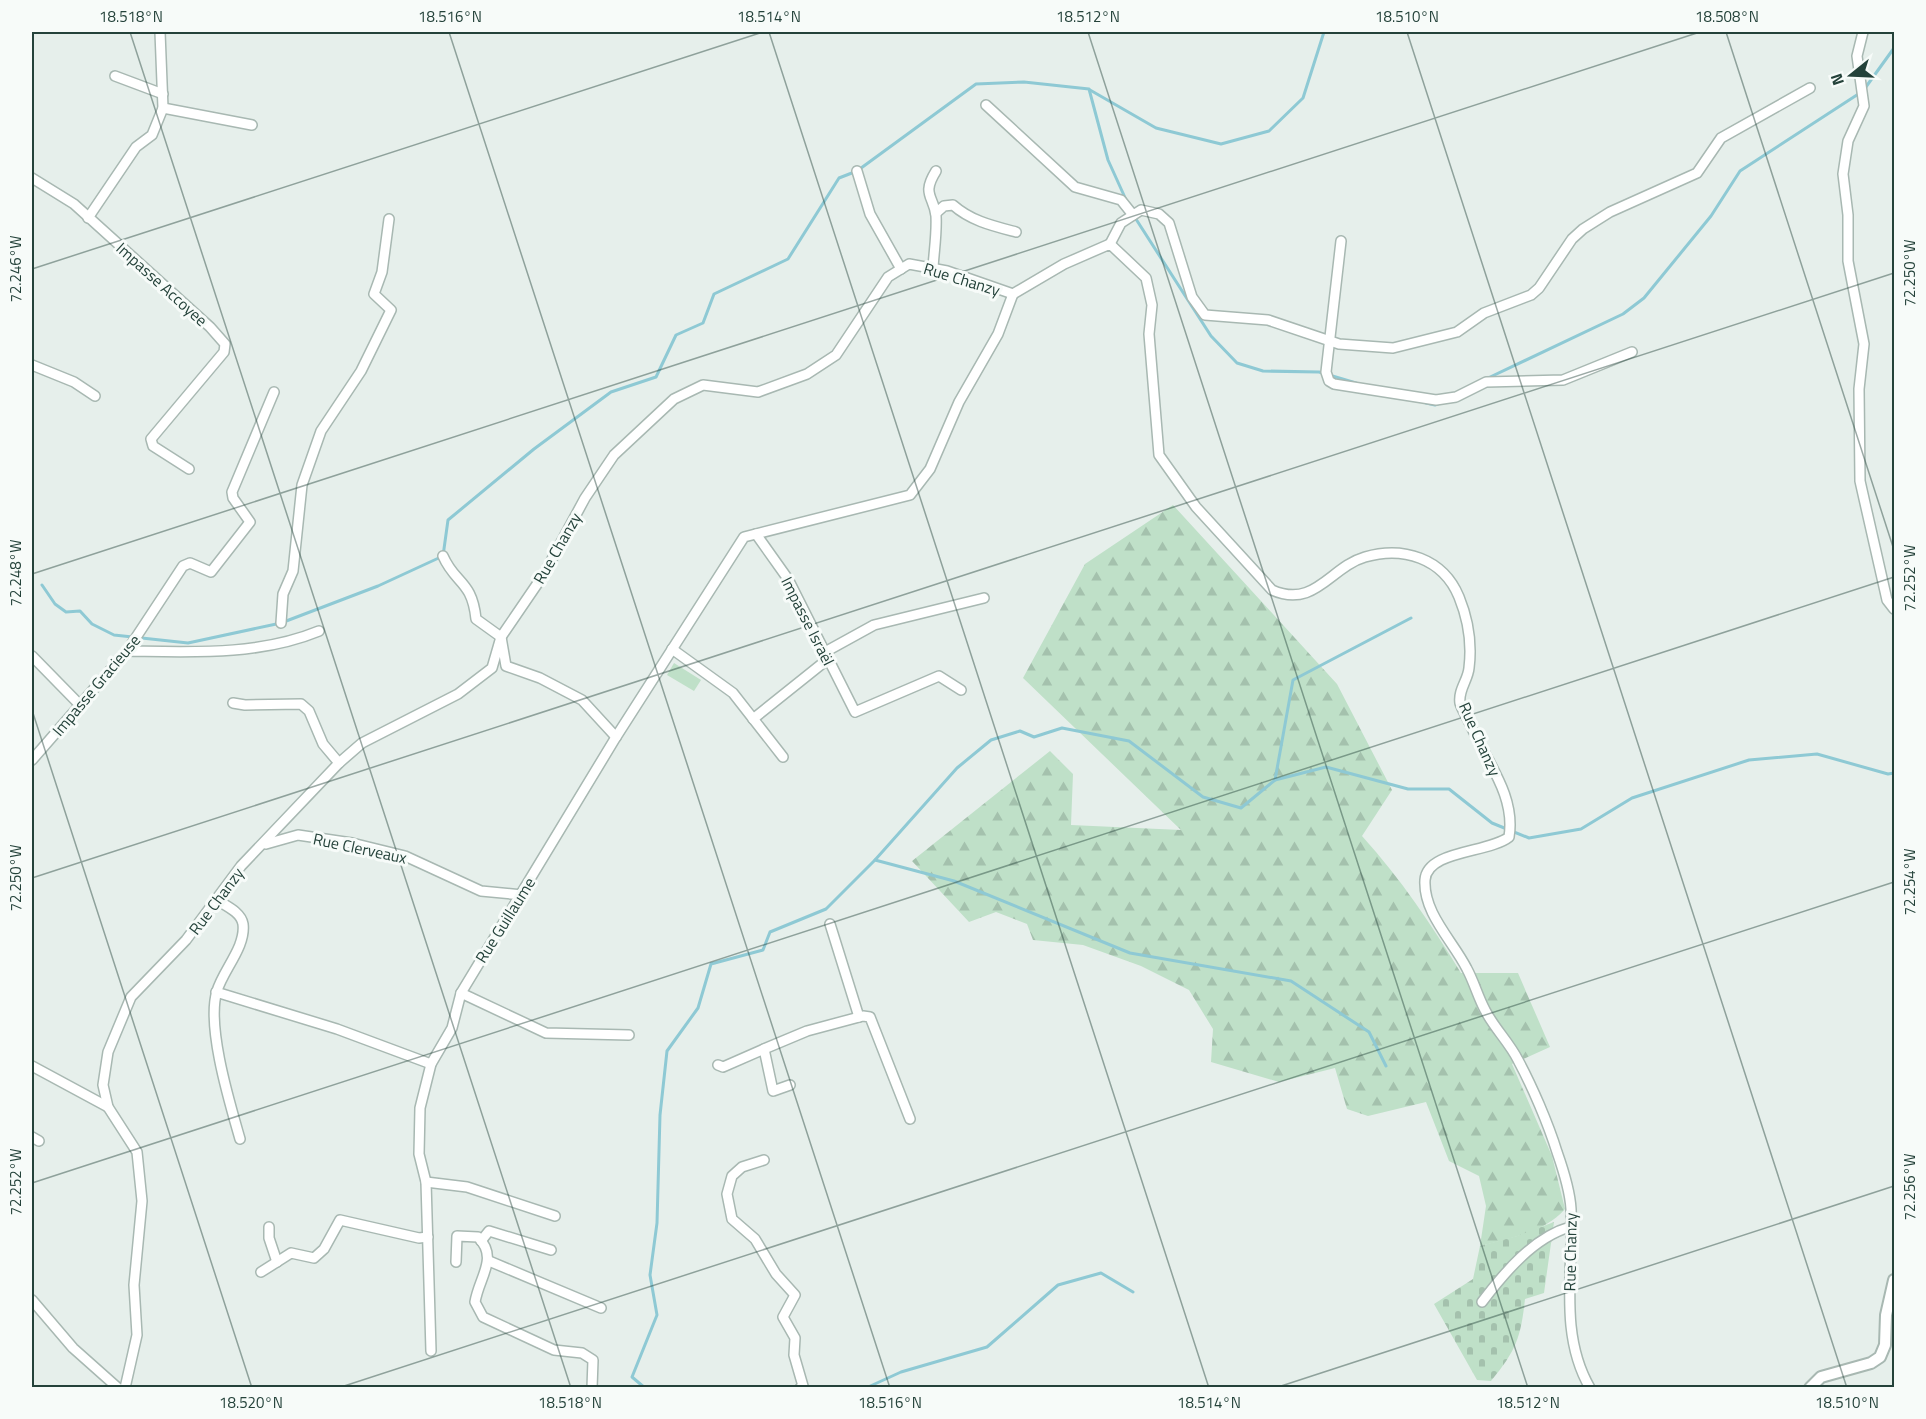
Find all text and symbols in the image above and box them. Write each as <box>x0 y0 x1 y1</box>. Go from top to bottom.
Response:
text: 18.518°N <box>99 5 163 28</box>
text: 18.516°N <box>418 5 482 28</box>
text: 18.514°N <box>737 5 801 28</box>
text: 18.512°N <box>1056 5 1120 28</box>
text: 18.510°N <box>1375 5 1439 28</box>
text: 18.508°N <box>1695 5 1759 28</box>
north arrow <box>1821 45 1881 105</box>
text: N <box>1824 71 1850 89</box>
text: 72.246°W <box>4 236 27 302</box>
street label: Impasse Accoyee <box>111 236 213 332</box>
text: 72.250°W <box>1898 240 1921 306</box>
street label: Rue Chanzy <box>921 256 1003 302</box>
street label: Rue Chanzy <box>527 508 587 588</box>
text: 72.248°W <box>4 540 27 606</box>
text: 72.252°W <box>1898 545 1921 611</box>
street label: Impasse Israël <box>775 572 841 670</box>
street label: Impasse Gracieuse <box>46 629 146 741</box>
street label: Rue Chanzy <box>1453 698 1507 780</box>
street label: Rue Clerveaux <box>311 826 409 870</box>
text: 72.250°W <box>4 845 27 911</box>
text: 72.254°W <box>1898 849 1921 915</box>
street label: Rue Chanzy <box>183 862 249 940</box>
street label: Rue Guillaume <box>469 872 541 968</box>
text: 72.252°W <box>4 1149 27 1215</box>
text: 72.256°W <box>1898 1154 1921 1220</box>
street label: Rue Chanzy <box>1557 1212 1583 1292</box>
text: 18.520°N <box>219 1391 283 1414</box>
text: 18.518°N <box>538 1391 602 1414</box>
text: 18.516°N <box>858 1391 922 1414</box>
text: 18.514°N <box>1177 1391 1241 1414</box>
text: 18.512°N <box>1496 1391 1560 1414</box>
text: 18.510°N <box>1815 1391 1879 1414</box>

